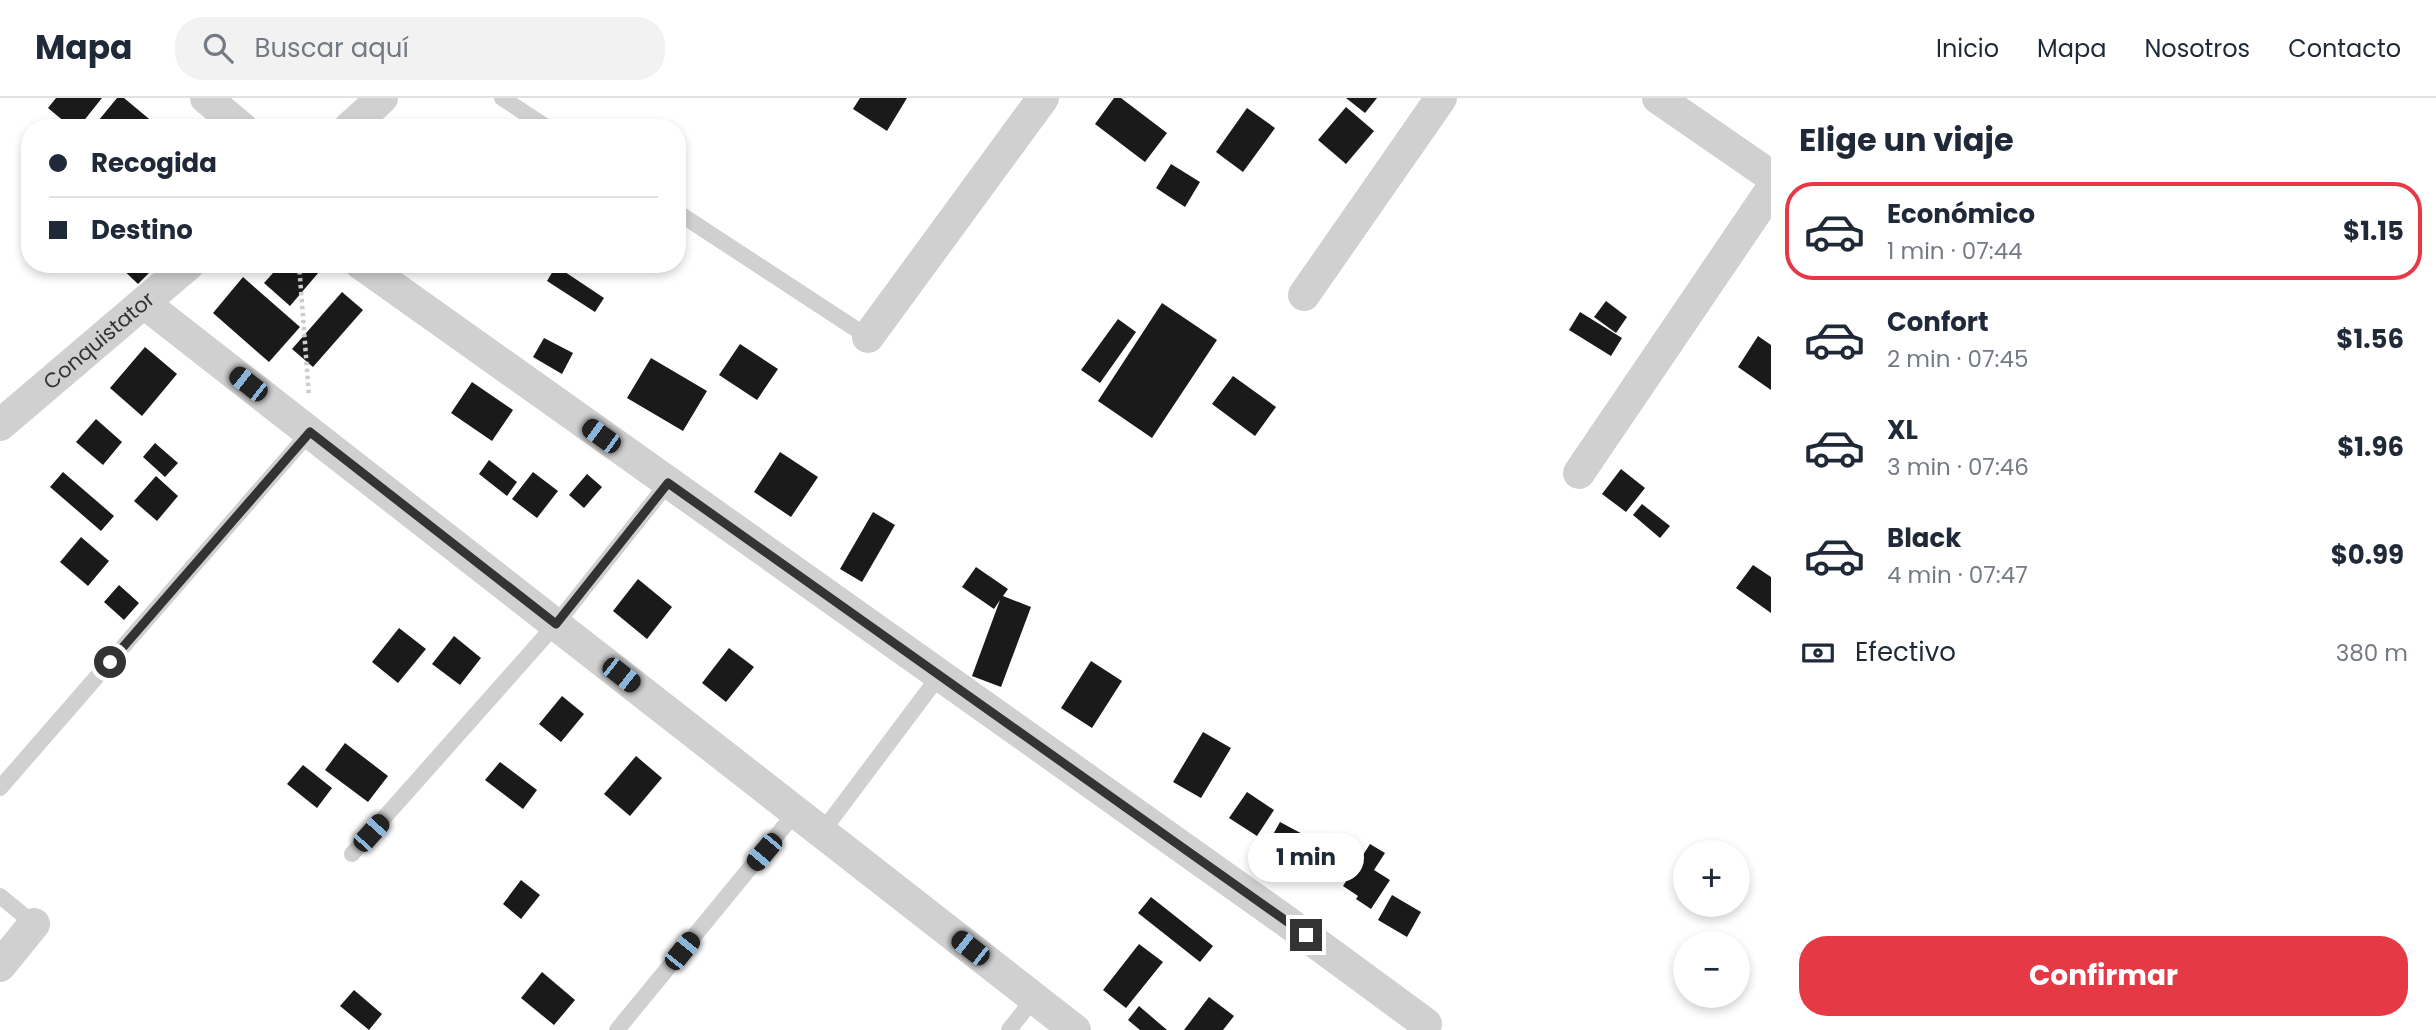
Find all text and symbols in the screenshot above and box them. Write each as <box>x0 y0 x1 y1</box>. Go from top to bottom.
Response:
search box <box>175 17 665 80</box>
text: Mapa <box>35 24 133 71</box>
icon: search <box>199 29 237 67</box>
text: Buscar aquí <box>255 30 409 66</box>
text: Inicio <box>1936 32 1999 65</box>
text: Mapa <box>2037 32 2106 65</box>
text: Nosotros <box>2144 32 2250 65</box>
text: Contacto <box>2288 32 2401 65</box>
text: Elige un viaje <box>1799 117 2014 162</box>
text: Recogida <box>91 145 217 181</box>
text: Económico <box>1887 196 2035 232</box>
icon: car <box>1803 200 1866 263</box>
text: Destino <box>91 212 193 248</box>
text: $1.15 <box>2343 213 2404 249</box>
text: 1 min · 07:44 <box>1887 235 2023 267</box>
street label: Conquistator <box>37 285 161 396</box>
text: Confort <box>1887 304 1989 340</box>
icon: car <box>1803 308 1866 371</box>
text: $1.56 <box>2336 321 2404 357</box>
text: 2 min · 07:45 <box>1887 343 2028 375</box>
car <box>225 363 272 405</box>
text: XL <box>1887 412 1918 448</box>
car <box>578 415 625 457</box>
icon: car <box>1803 416 1866 479</box>
text: $1.96 <box>2337 429 2404 465</box>
text: 3 min · 07:46 <box>1887 451 2029 483</box>
text: Black <box>1887 520 1961 556</box>
icon: car <box>1803 524 1866 587</box>
text: $0.99 <box>2331 537 2404 573</box>
text: 4 min · 07:47 <box>1887 559 2028 591</box>
icon: cash <box>1799 634 1837 672</box>
text: Efectivo <box>1855 634 1956 670</box>
text: 380 m <box>2336 637 2408 669</box>
route start <box>94 646 126 678</box>
car <box>598 654 645 696</box>
car <box>350 810 393 856</box>
car <box>743 829 786 875</box>
callout: 1 min <box>1248 834 1364 882</box>
map controls <box>1673 840 1750 1008</box>
button: + <box>1673 840 1750 917</box>
text: 1 min <box>1276 841 1336 873</box>
route end <box>1290 919 1322 951</box>
car <box>947 927 994 969</box>
car <box>661 928 704 974</box>
button: − <box>1673 931 1750 1008</box>
button: Confirmar <box>1799 936 2408 1016</box>

